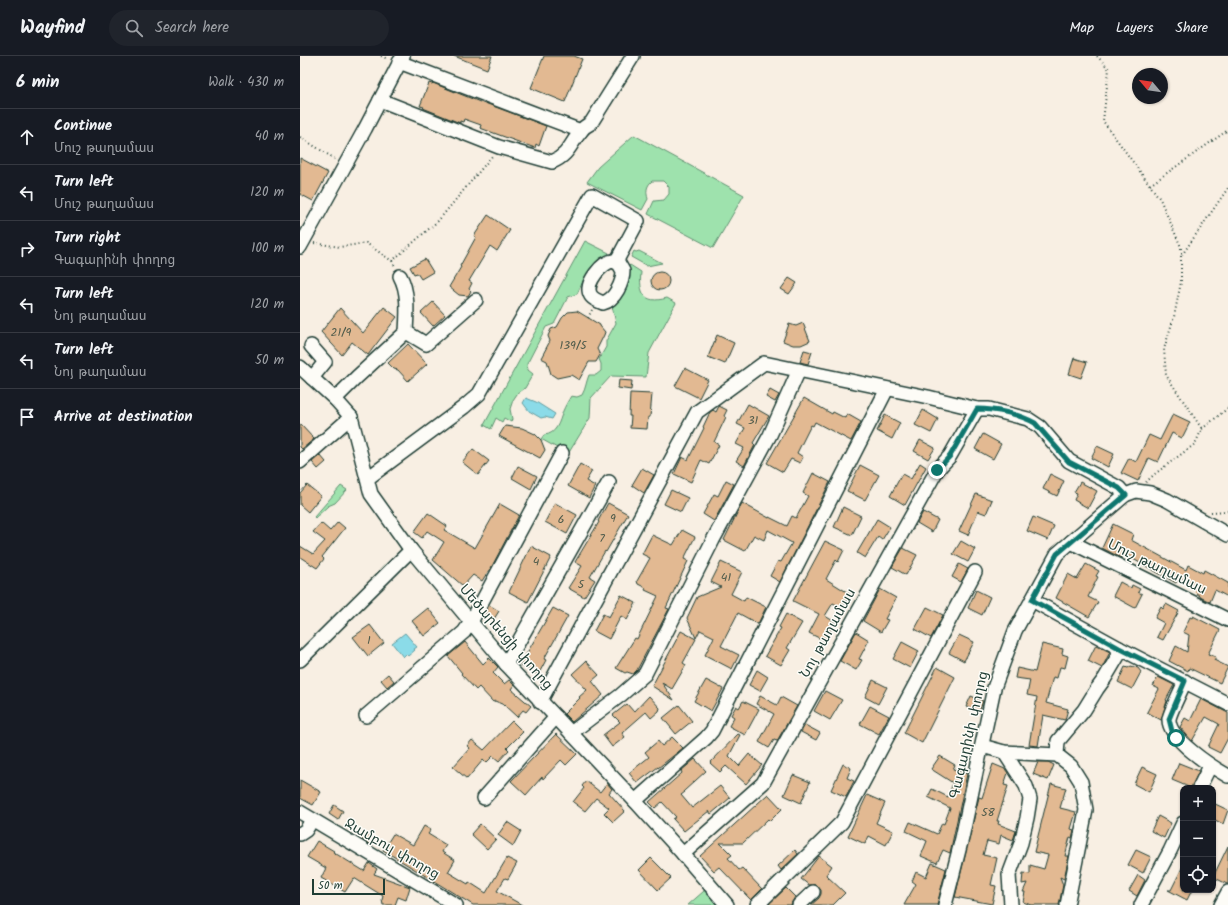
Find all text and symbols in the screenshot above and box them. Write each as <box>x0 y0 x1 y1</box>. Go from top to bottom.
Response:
search box <box>109 10 389 46</box>
text: Wayfind <box>20 13 85 43</box>
text: Search here <box>155 16 229 40</box>
icon: search <box>123 17 145 39</box>
text: Map <box>1070 17 1094 39</box>
text: Layers <box>1116 17 1154 39</box>
text: Share <box>1176 17 1208 39</box>
north arrow <box>1132 68 1168 104</box>
text: 6 min <box>16 69 60 96</box>
text: Walk · 430 m <box>208 72 284 93</box>
text: Continue <box>54 114 112 138</box>
icon: ahead <box>16 126 38 148</box>
text: 40 m <box>255 126 284 147</box>
text: Մուշ թաղամաս <box>54 138 154 159</box>
text: Turn left <box>54 170 114 194</box>
icon: left <box>16 182 38 204</box>
text: 120 m <box>250 182 284 203</box>
text: Մուշ թաղամաս <box>54 194 154 215</box>
text: Turn right <box>54 226 121 250</box>
icon: right <box>16 238 38 260</box>
text: 100 m <box>251 238 284 259</box>
text: Գագարինի փողոց <box>54 250 175 271</box>
text: Turn left <box>54 282 114 306</box>
icon: left <box>16 294 38 316</box>
text: 120 m <box>250 294 284 315</box>
text: Նոյ թաղամաս <box>54 306 147 327</box>
house number: 21/9 <box>331 323 352 342</box>
house number: 139/5 <box>559 336 588 355</box>
text: Turn left <box>54 338 114 362</box>
icon: left <box>16 350 38 372</box>
text: 50 m <box>255 350 284 371</box>
text: Նոյ թաղամաս <box>54 362 147 383</box>
text: Arrive at destination <box>54 405 193 429</box>
icon: arrive <box>16 406 38 428</box>
house number: 31 <box>748 411 759 430</box>
route end <box>928 461 946 479</box>
house number: 9 <box>610 509 616 528</box>
house number: 6 <box>558 510 564 529</box>
house number: 7 <box>599 529 605 548</box>
street label: Մուշ թաղամաս <box>1104 533 1210 601</box>
house number: 4 <box>533 552 540 571</box>
house number: 41 <box>721 568 731 587</box>
house number: 5 <box>578 575 586 594</box>
street label: Մեծարենցի փողոց <box>454 579 558 695</box>
street label: Նոյ թաղամաս <box>794 584 862 682</box>
house number: 1 <box>367 631 371 650</box>
street label: Գագարինի փողոց <box>944 669 994 801</box>
route start <box>1167 729 1185 747</box>
map controls <box>1180 785 1216 893</box>
button: + <box>1180 785 1216 821</box>
house number: 58 <box>981 803 996 822</box>
street label: Ջամբուլ փողոց <box>340 813 444 885</box>
button: − <box>1180 821 1216 857</box>
button: locate <box>1180 857 1216 893</box>
scale bar <box>312 877 385 896</box>
text: 50 m <box>318 877 343 895</box>

